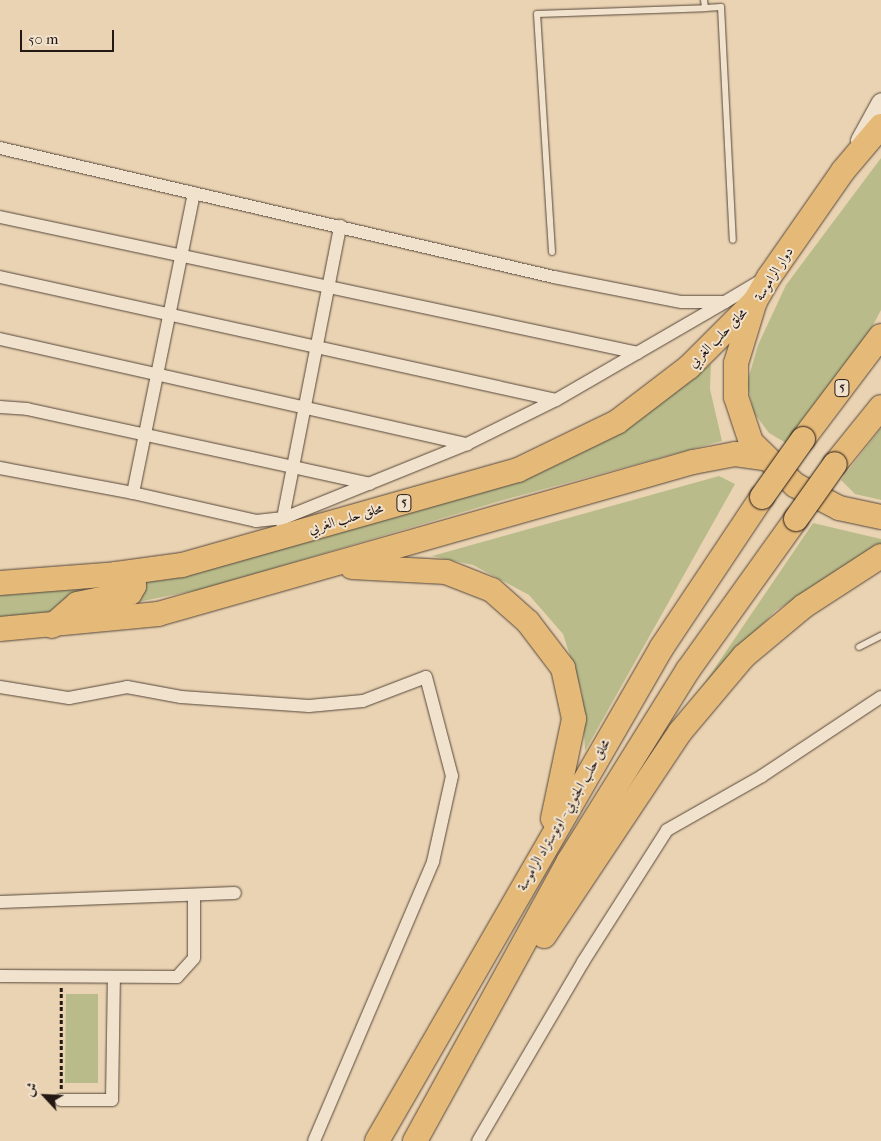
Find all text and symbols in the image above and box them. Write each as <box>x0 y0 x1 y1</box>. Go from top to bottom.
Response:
scale bar <box>22 20 116 52</box>
text: 50 m <box>28 30 58 48</box>
street label: دوار الراموسة <box>751 244 797 304</box>
street label: محلق حلب الغربي <box>685 305 751 371</box>
road number: 5 <box>833 378 851 398</box>
road number: 5 <box>395 493 413 512</box>
street label: محلق حلب الغربي <box>307 500 385 538</box>
street label: محلق حلب الجنوبي - اوتوستراد الراموسة <box>514 736 614 894</box>
north arrow <box>20 1071 70 1121</box>
text: ش <box>20 1080 42 1099</box>

